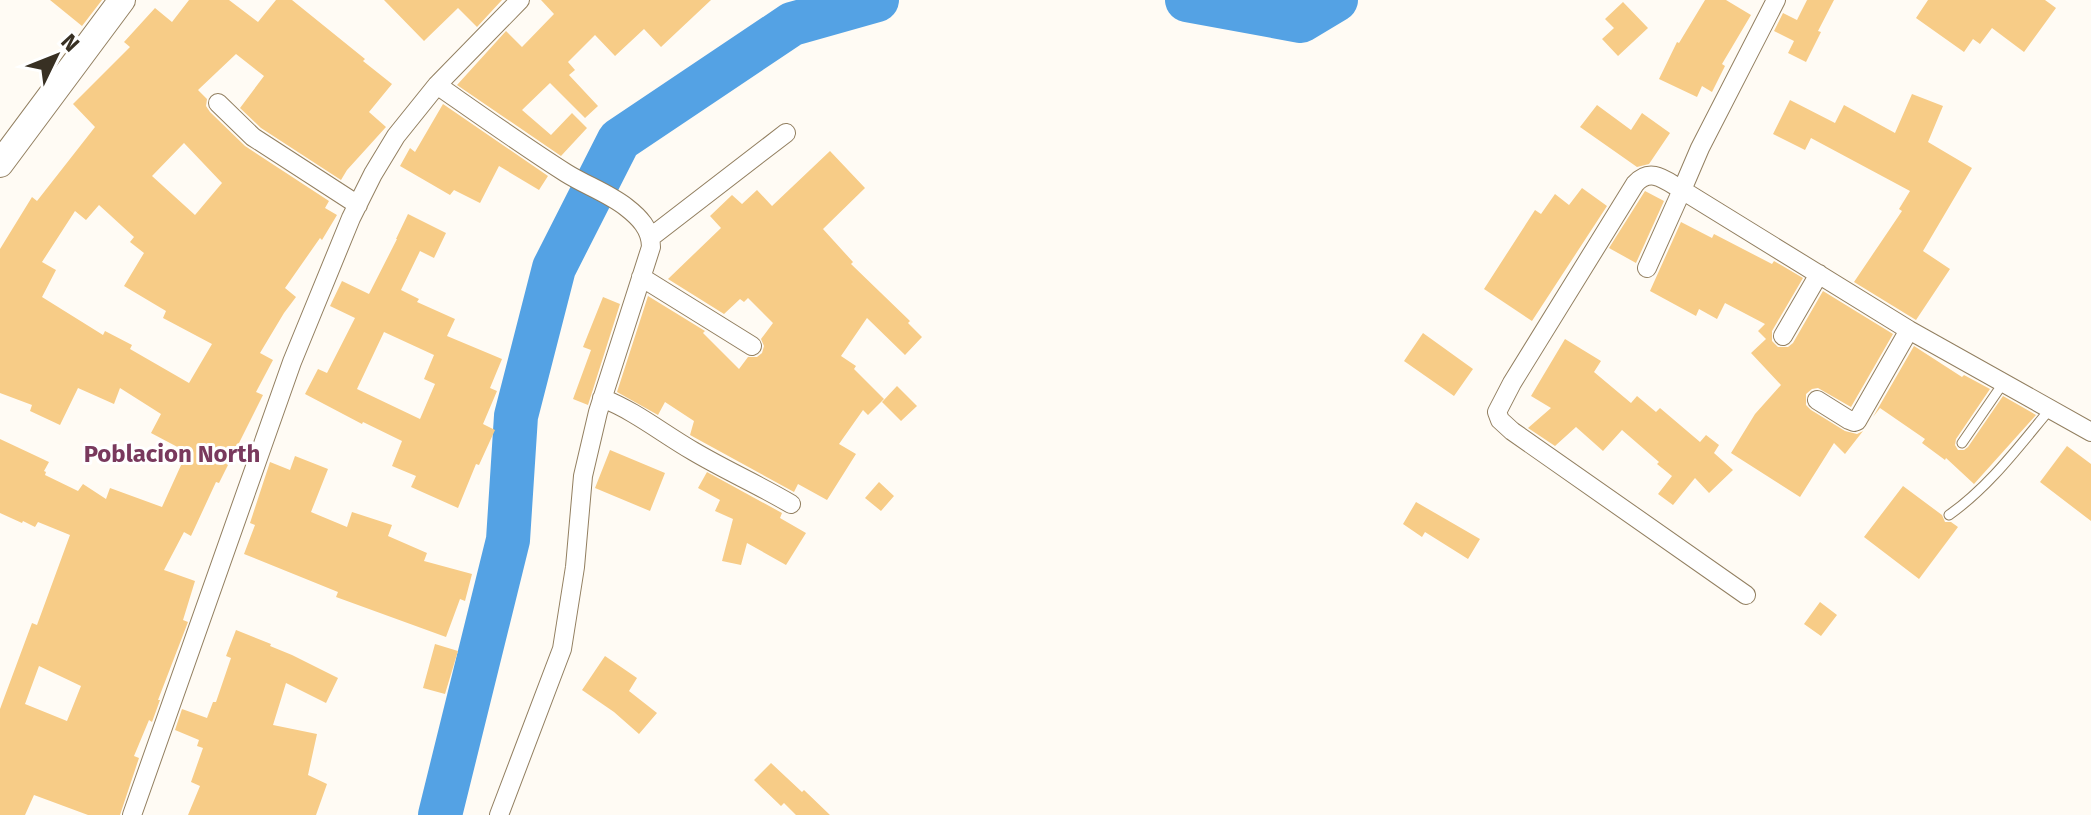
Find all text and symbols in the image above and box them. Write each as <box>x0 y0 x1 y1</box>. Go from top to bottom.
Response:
north arrow <box>16 16 96 96</box>
text: N <box>55 28 85 57</box>
district label: Poblacion North <box>84 440 260 468</box>

